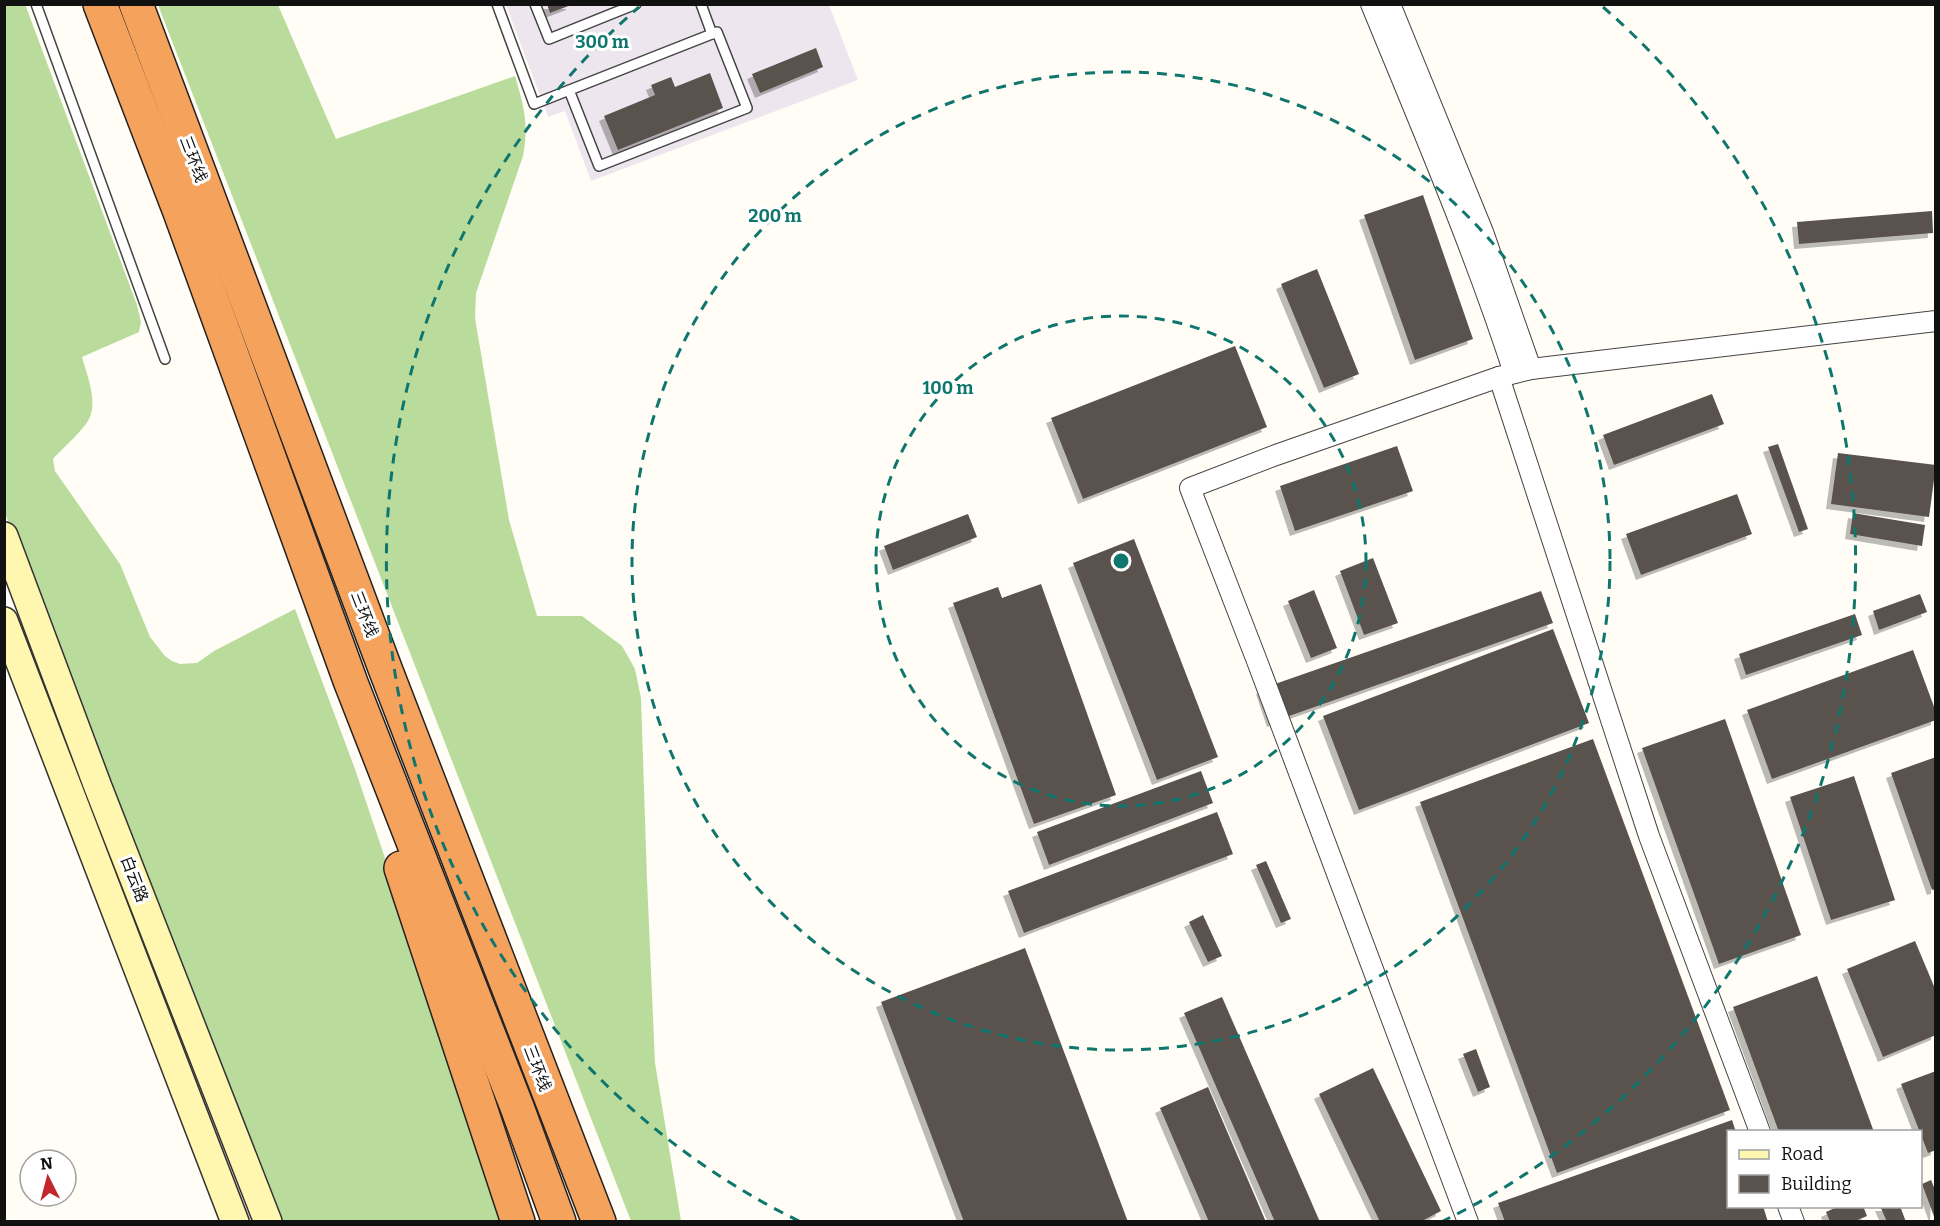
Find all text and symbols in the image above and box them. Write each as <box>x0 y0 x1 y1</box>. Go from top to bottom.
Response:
text: 300 m <box>575 31 629 53</box>
street label: 三环线 <box>176 133 211 185</box>
text: 200 m <box>748 205 802 227</box>
text: 100 m <box>922 377 974 399</box>
centre of rings <box>1111 551 1131 571</box>
street label: 三环线 <box>347 588 382 640</box>
street label: 白云路 <box>117 853 152 905</box>
street label: 三环线 <box>520 1042 555 1094</box>
legend <box>1727 1130 1922 1208</box>
text: Road <box>1781 1143 1824 1165</box>
north arrow <box>18 1148 78 1208</box>
text: N <box>39 1153 54 1174</box>
text: Building <box>1781 1173 1852 1195</box>

